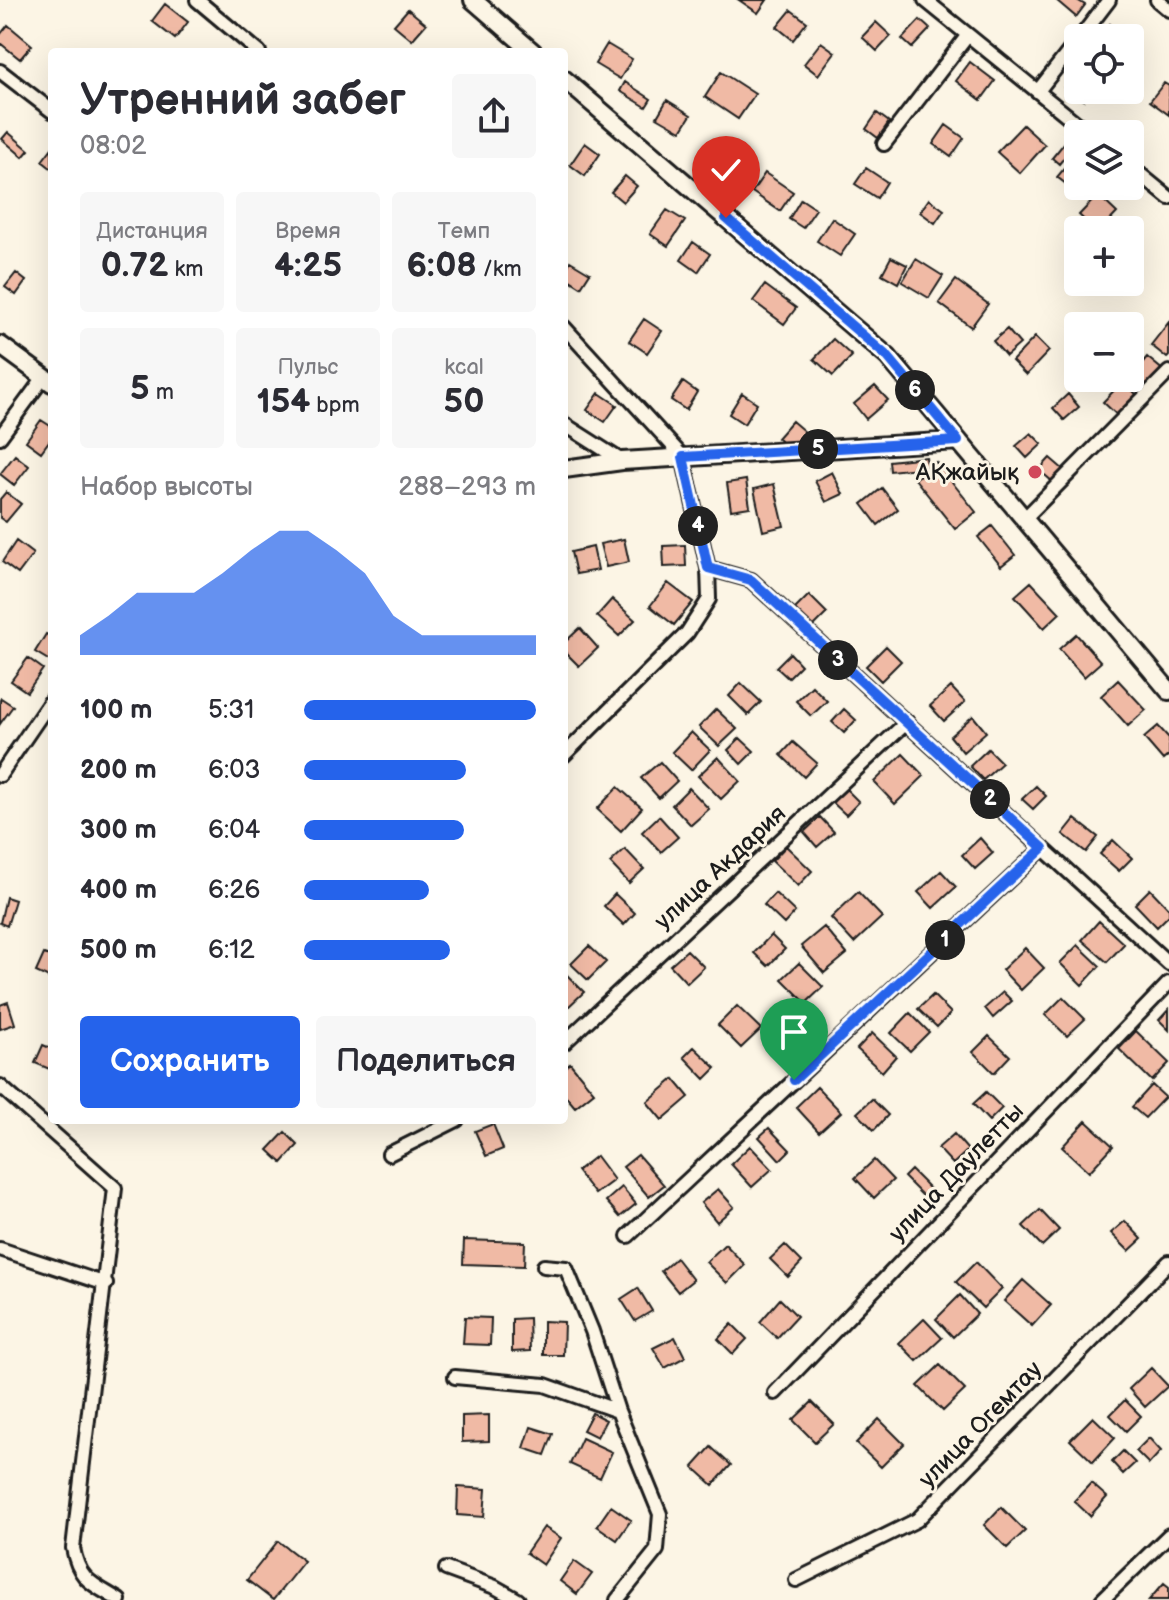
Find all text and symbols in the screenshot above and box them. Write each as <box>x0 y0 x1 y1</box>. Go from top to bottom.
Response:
map controls <box>1064 24 1144 392</box>
button: locate <box>1064 24 1144 104</box>
text: Утренний забег <box>80 74 406 127</box>
button: share <box>452 74 536 158</box>
button: layers <box>1064 120 1144 200</box>
text: 08:02 <box>80 131 146 162</box>
pin <box>692 136 760 218</box>
icon: check <box>704 148 748 192</box>
button: + <box>1064 216 1144 296</box>
text: Дистанция <box>96 218 208 245</box>
text: Время <box>275 218 341 245</box>
text: Темп <box>438 218 490 245</box>
text: 0.72 <box>101 245 168 286</box>
text: 4:25 <box>274 245 342 286</box>
text: 6:08 <box>406 245 477 286</box>
text: km <box>168 256 203 283</box>
text: /km <box>477 256 522 283</box>
button: − <box>1064 312 1144 392</box>
text: Пульс <box>278 354 338 381</box>
text: kcal <box>444 354 484 381</box>
text: 5 <box>130 368 150 409</box>
pin: 6 <box>895 370 935 410</box>
text: 6 <box>908 376 922 403</box>
text: m <box>150 379 174 406</box>
text: 154 <box>256 381 310 422</box>
text: 50 <box>444 381 484 422</box>
text: bpm <box>310 392 360 419</box>
pin: 5 <box>798 429 838 469</box>
text: 5 <box>812 435 824 462</box>
place label: АҚжайық <box>915 458 1019 487</box>
marker: АҚжайық <box>1026 463 1044 481</box>
text: Набор высоты <box>80 472 253 503</box>
text: 288–293 m <box>398 472 536 503</box>
pin: 4 <box>678 506 718 546</box>
text: 4 <box>692 512 704 539</box>
pin: 3 <box>818 640 858 680</box>
text: 3 <box>832 646 844 673</box>
text: 100 m <box>80 695 153 726</box>
text: 5:31 <box>208 695 254 726</box>
text: 200 m <box>80 755 157 786</box>
text: 6:03 <box>208 755 260 786</box>
pin: 2 <box>970 779 1010 819</box>
text: 2 <box>983 785 997 812</box>
street label: улица Акдария <box>649 799 792 936</box>
text: 300 m <box>80 815 157 846</box>
text: 6:04 <box>208 815 260 846</box>
text: 400 m <box>80 875 157 906</box>
text: 6:26 <box>208 875 260 906</box>
pin: 1 <box>925 920 965 960</box>
text: 1 <box>940 926 950 953</box>
text: 500 m <box>80 935 157 966</box>
text: 6:12 <box>208 935 255 966</box>
pin <box>760 998 828 1080</box>
icon: arrive <box>772 1010 816 1054</box>
button: Сохранить <box>80 1016 300 1108</box>
button: Поделиться <box>316 1016 536 1108</box>
street label: улица Даулетты <box>883 1097 1030 1248</box>
street label: улица Огемтау <box>913 1355 1048 1494</box>

